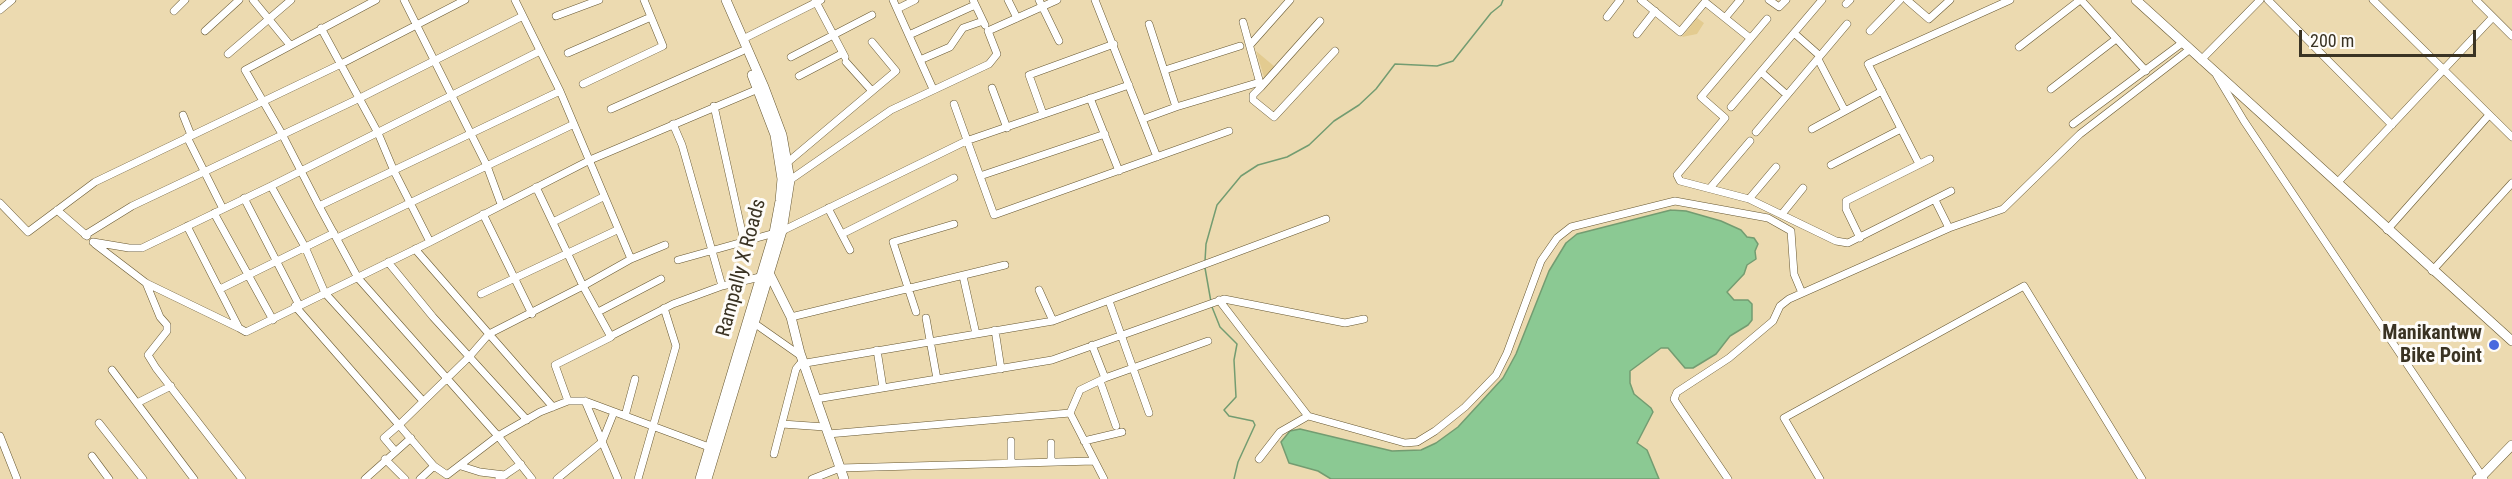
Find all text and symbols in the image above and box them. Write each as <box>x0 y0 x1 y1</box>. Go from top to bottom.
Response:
scale bar <box>2302 18 2479 56</box>
text: 200 m <box>2310 30 2354 51</box>
street label: Rampally X Roads <box>712 196 772 340</box>
place label: Manikantww Bike Point <box>2382 322 2482 369</box>
marker: Manikantww Bike Point <box>2487 338 2501 352</box>

